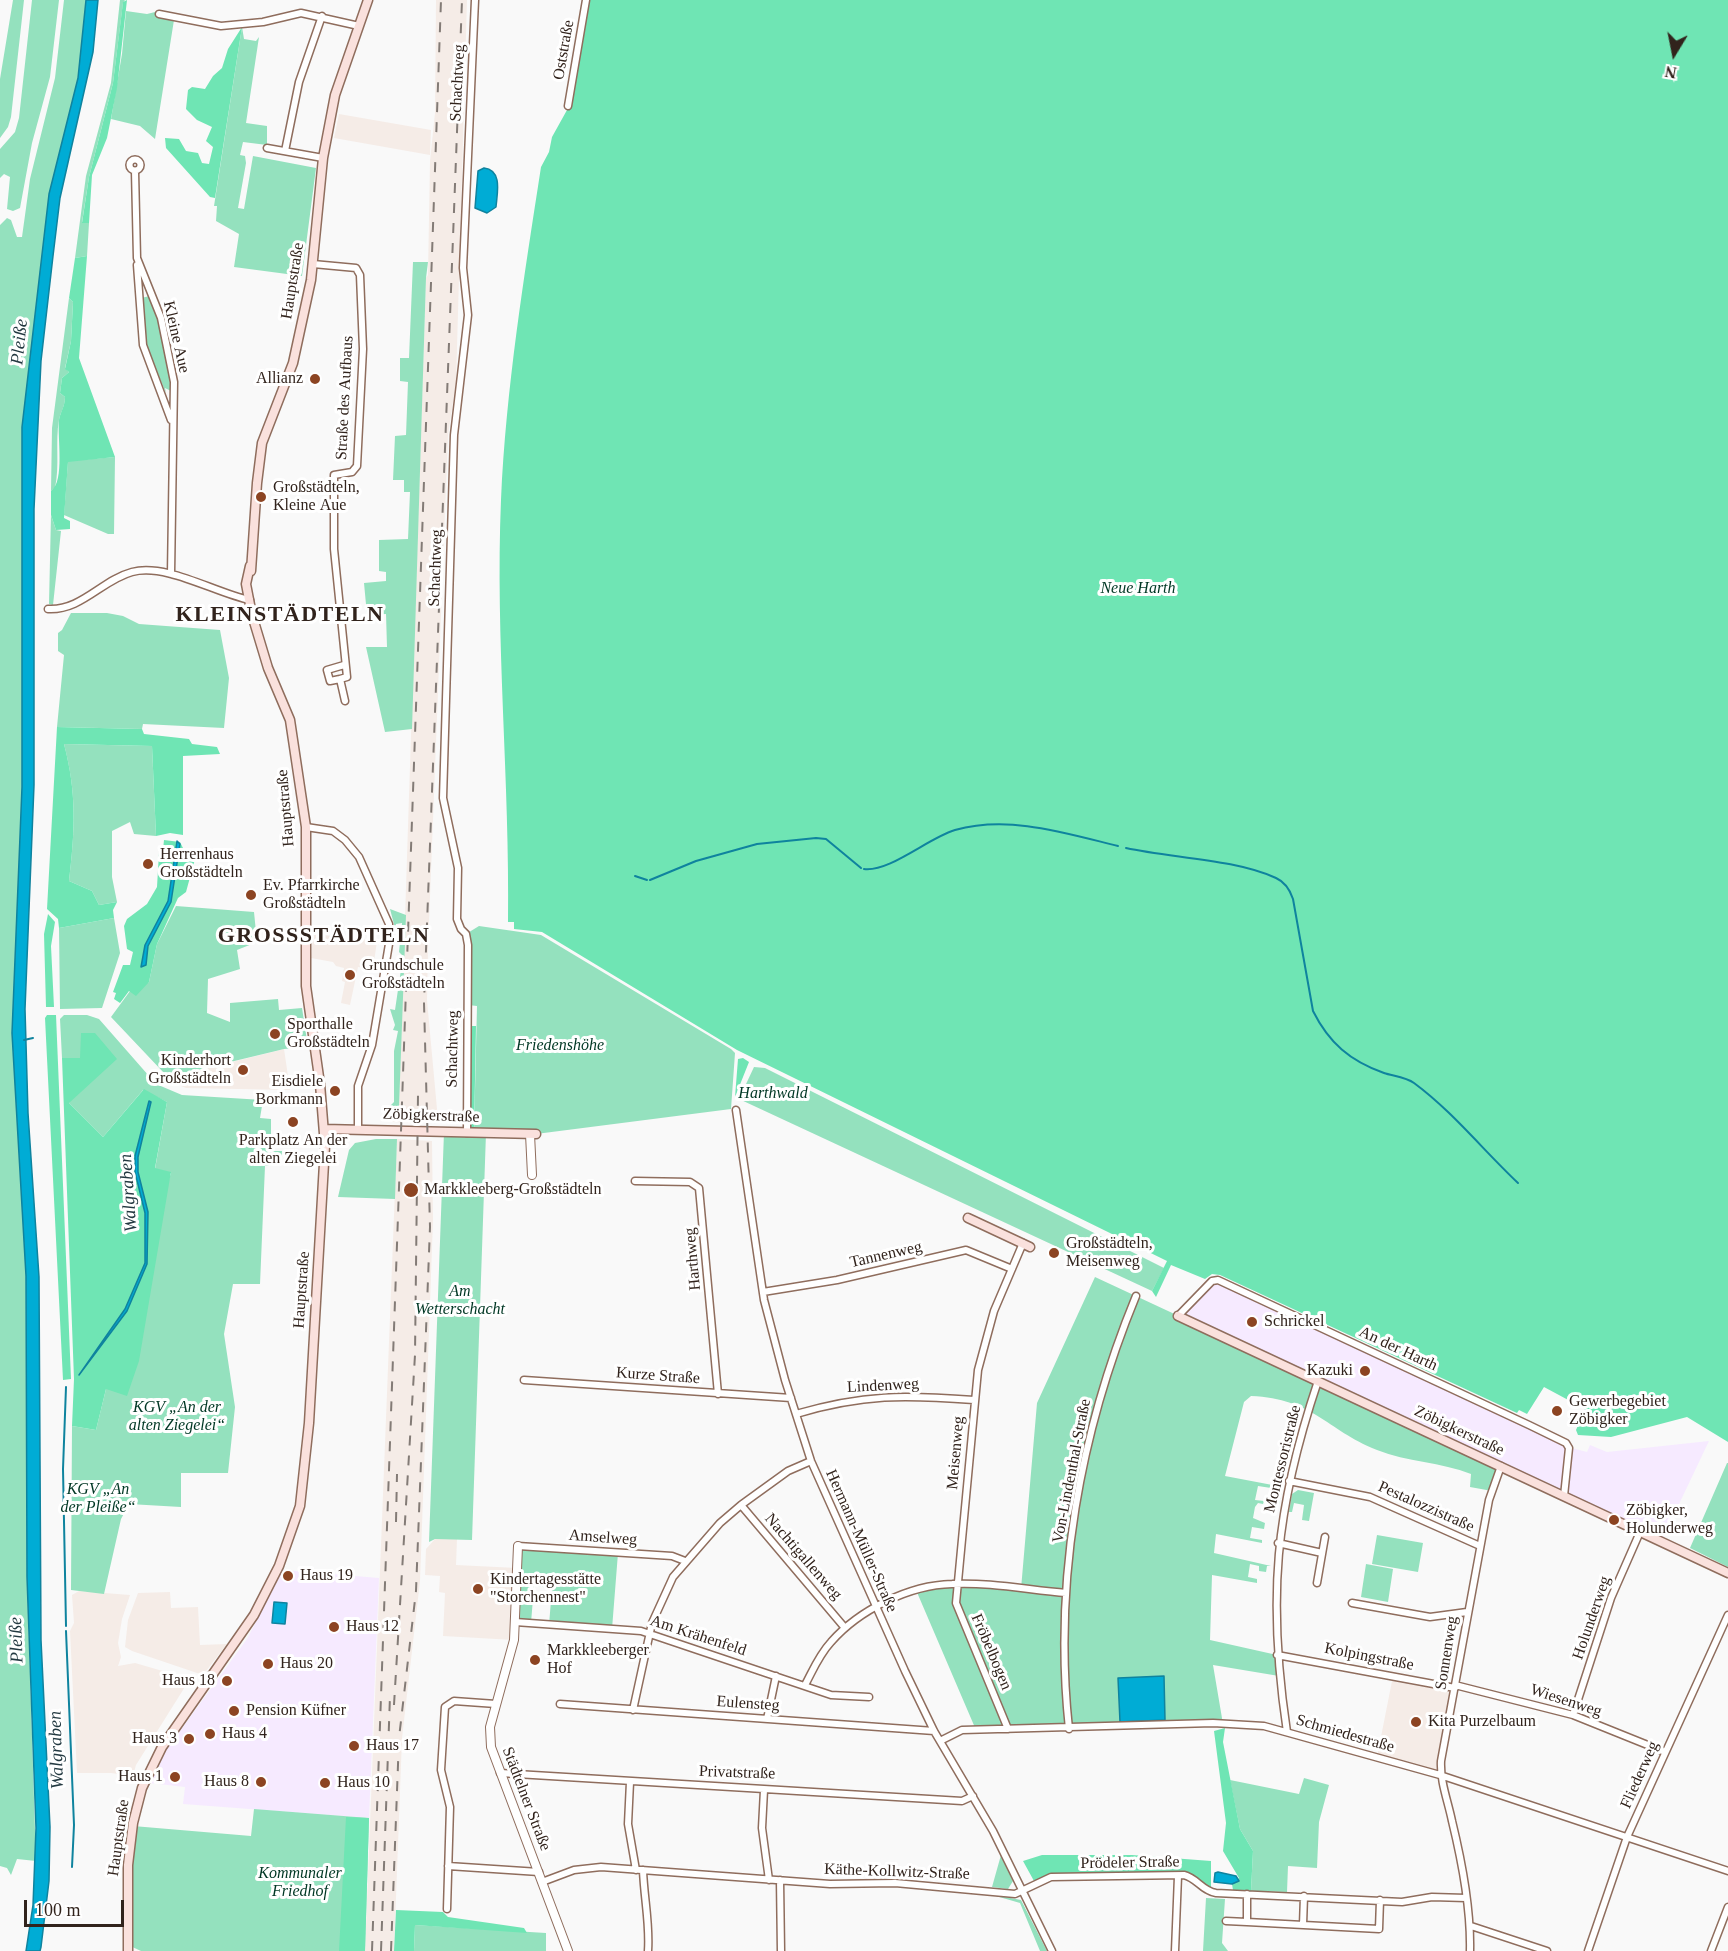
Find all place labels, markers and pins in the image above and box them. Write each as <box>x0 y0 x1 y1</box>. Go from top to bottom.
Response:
place label: Allianz <box>256 369 303 389</box>
marker: Allianz <box>308 372 322 386</box>
place label: Großstädteln, Kleine Aue <box>273 478 360 516</box>
marker: Großstädteln, Kleine Aue <box>254 490 268 504</box>
place label: Herrenhaus Großstädteln <box>160 845 243 883</box>
marker: Herrenhaus Großstädteln <box>141 857 155 871</box>
place label: Ev. Pfarrkirche Großstädteln <box>263 876 360 914</box>
marker: Ev. Pfarrkirche Großstädteln <box>244 888 258 902</box>
place label: Grundschule Großstädteln <box>362 956 445 994</box>
marker: Grundschule Großstädteln <box>343 968 357 982</box>
place label: Sporthalle Großstädteln <box>287 1015 370 1053</box>
marker: Sporthalle Großstädteln <box>268 1027 282 1041</box>
place label: Kinderhort Großstädteln <box>148 1051 231 1089</box>
marker: Kinderhort Großstädteln <box>236 1063 250 1077</box>
place label: Eisdiele Borkmann <box>255 1072 323 1110</box>
marker: Eisdiele Borkmann <box>328 1084 342 1098</box>
marker: Parkplatz An der alten Ziegelei <box>286 1115 300 1129</box>
place label: Parkplatz An der alten Ziegelei <box>239 1131 347 1169</box>
place label: Markkleeberg-Großstädteln <box>424 1180 601 1200</box>
marker: Markkleeberg-Großstädteln <box>402 1181 420 1199</box>
place label: Großstädteln, Meisenweg <box>1066 1234 1153 1272</box>
marker: Großstädteln, Meisenweg <box>1047 1246 1061 1260</box>
place label: Schrickel <box>1264 1312 1324 1332</box>
marker: Schrickel <box>1245 1315 1259 1329</box>
place label: Kazuki <box>1307 1361 1353 1381</box>
marker: Kazuki <box>1358 1364 1372 1378</box>
place label: Gewerbegebiet Zöbigker <box>1569 1392 1666 1430</box>
marker: Gewerbegebiet Zöbigker <box>1550 1404 1564 1418</box>
place label: Zöbigker, Holunderweg <box>1626 1501 1713 1539</box>
marker: Zöbigker, Holunderweg <box>1607 1513 1621 1527</box>
place label: Haus 19 <box>300 1566 353 1586</box>
marker: Haus 19 <box>281 1569 295 1583</box>
place label: Kindertagesstätte "Storchennest" <box>490 1570 601 1608</box>
marker: Kindertagesstätte "Storchennest" <box>471 1582 485 1596</box>
place label: Haus 12 <box>346 1617 399 1637</box>
marker: Haus 12 <box>327 1620 341 1634</box>
place label: Markkleeberger Hof <box>547 1641 649 1679</box>
marker: Markkleeberger Hof <box>528 1653 542 1667</box>
place label: Haus 20 <box>280 1654 333 1674</box>
marker: Haus 20 <box>261 1657 275 1671</box>
place label: Haus 18 <box>162 1671 215 1691</box>
marker: Haus 18 <box>220 1674 234 1688</box>
place label: Pension Küfner <box>246 1701 346 1721</box>
marker: Pension Küfner <box>227 1704 241 1718</box>
place label: Kita Purzelbaum <box>1428 1712 1536 1732</box>
marker: Kita Purzelbaum <box>1409 1715 1423 1729</box>
place label: Haus 4 <box>222 1724 267 1744</box>
marker: Haus 4 <box>203 1727 217 1741</box>
place label: Haus 3 <box>132 1729 177 1749</box>
marker: Haus 3 <box>182 1732 196 1746</box>
place label: Haus 17 <box>366 1736 419 1756</box>
marker: Haus 17 <box>347 1739 361 1753</box>
place label: Haus 1 <box>118 1767 163 1787</box>
marker: Haus 1 <box>168 1770 182 1784</box>
place label: Haus 8 <box>204 1772 249 1792</box>
place label: Haus 10 <box>337 1773 390 1793</box>
marker: Haus 8 <box>254 1775 268 1789</box>
marker: Haus 10 <box>318 1776 332 1790</box>

